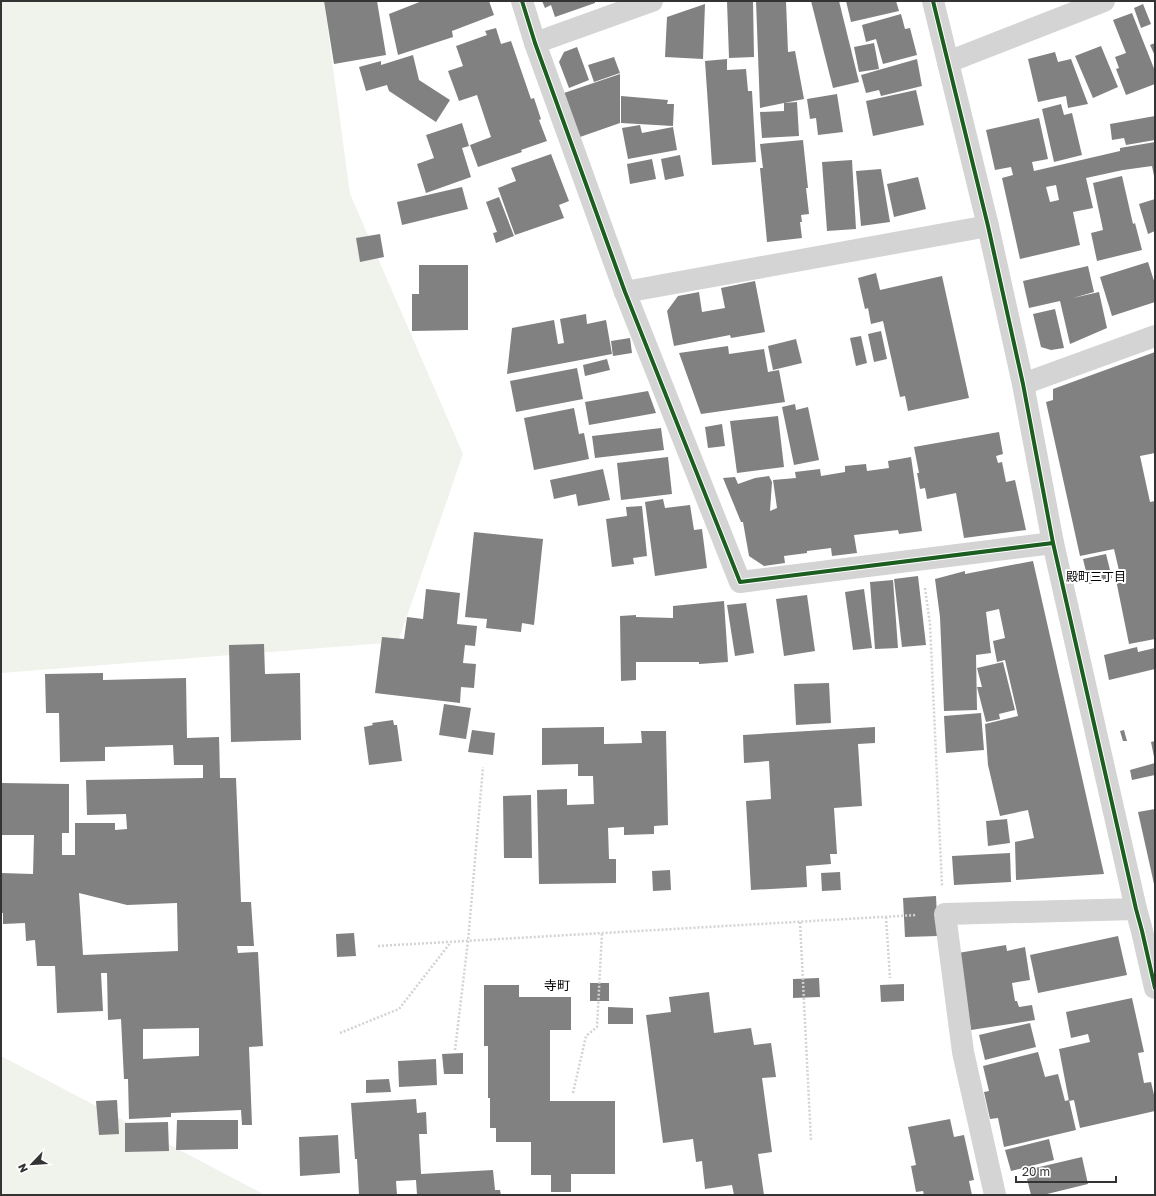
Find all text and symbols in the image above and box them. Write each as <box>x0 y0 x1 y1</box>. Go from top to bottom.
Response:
district label: 殿町三丁目 <box>1066 569 1126 584</box>
district label: 寺町 <box>544 977 570 993</box>
north arrow <box>12 1144 52 1184</box>
scale bar <box>1016 1158 1116 1184</box>
text: N <box>15 1162 30 1175</box>
text: 20 m <box>1022 1164 1050 1179</box>

